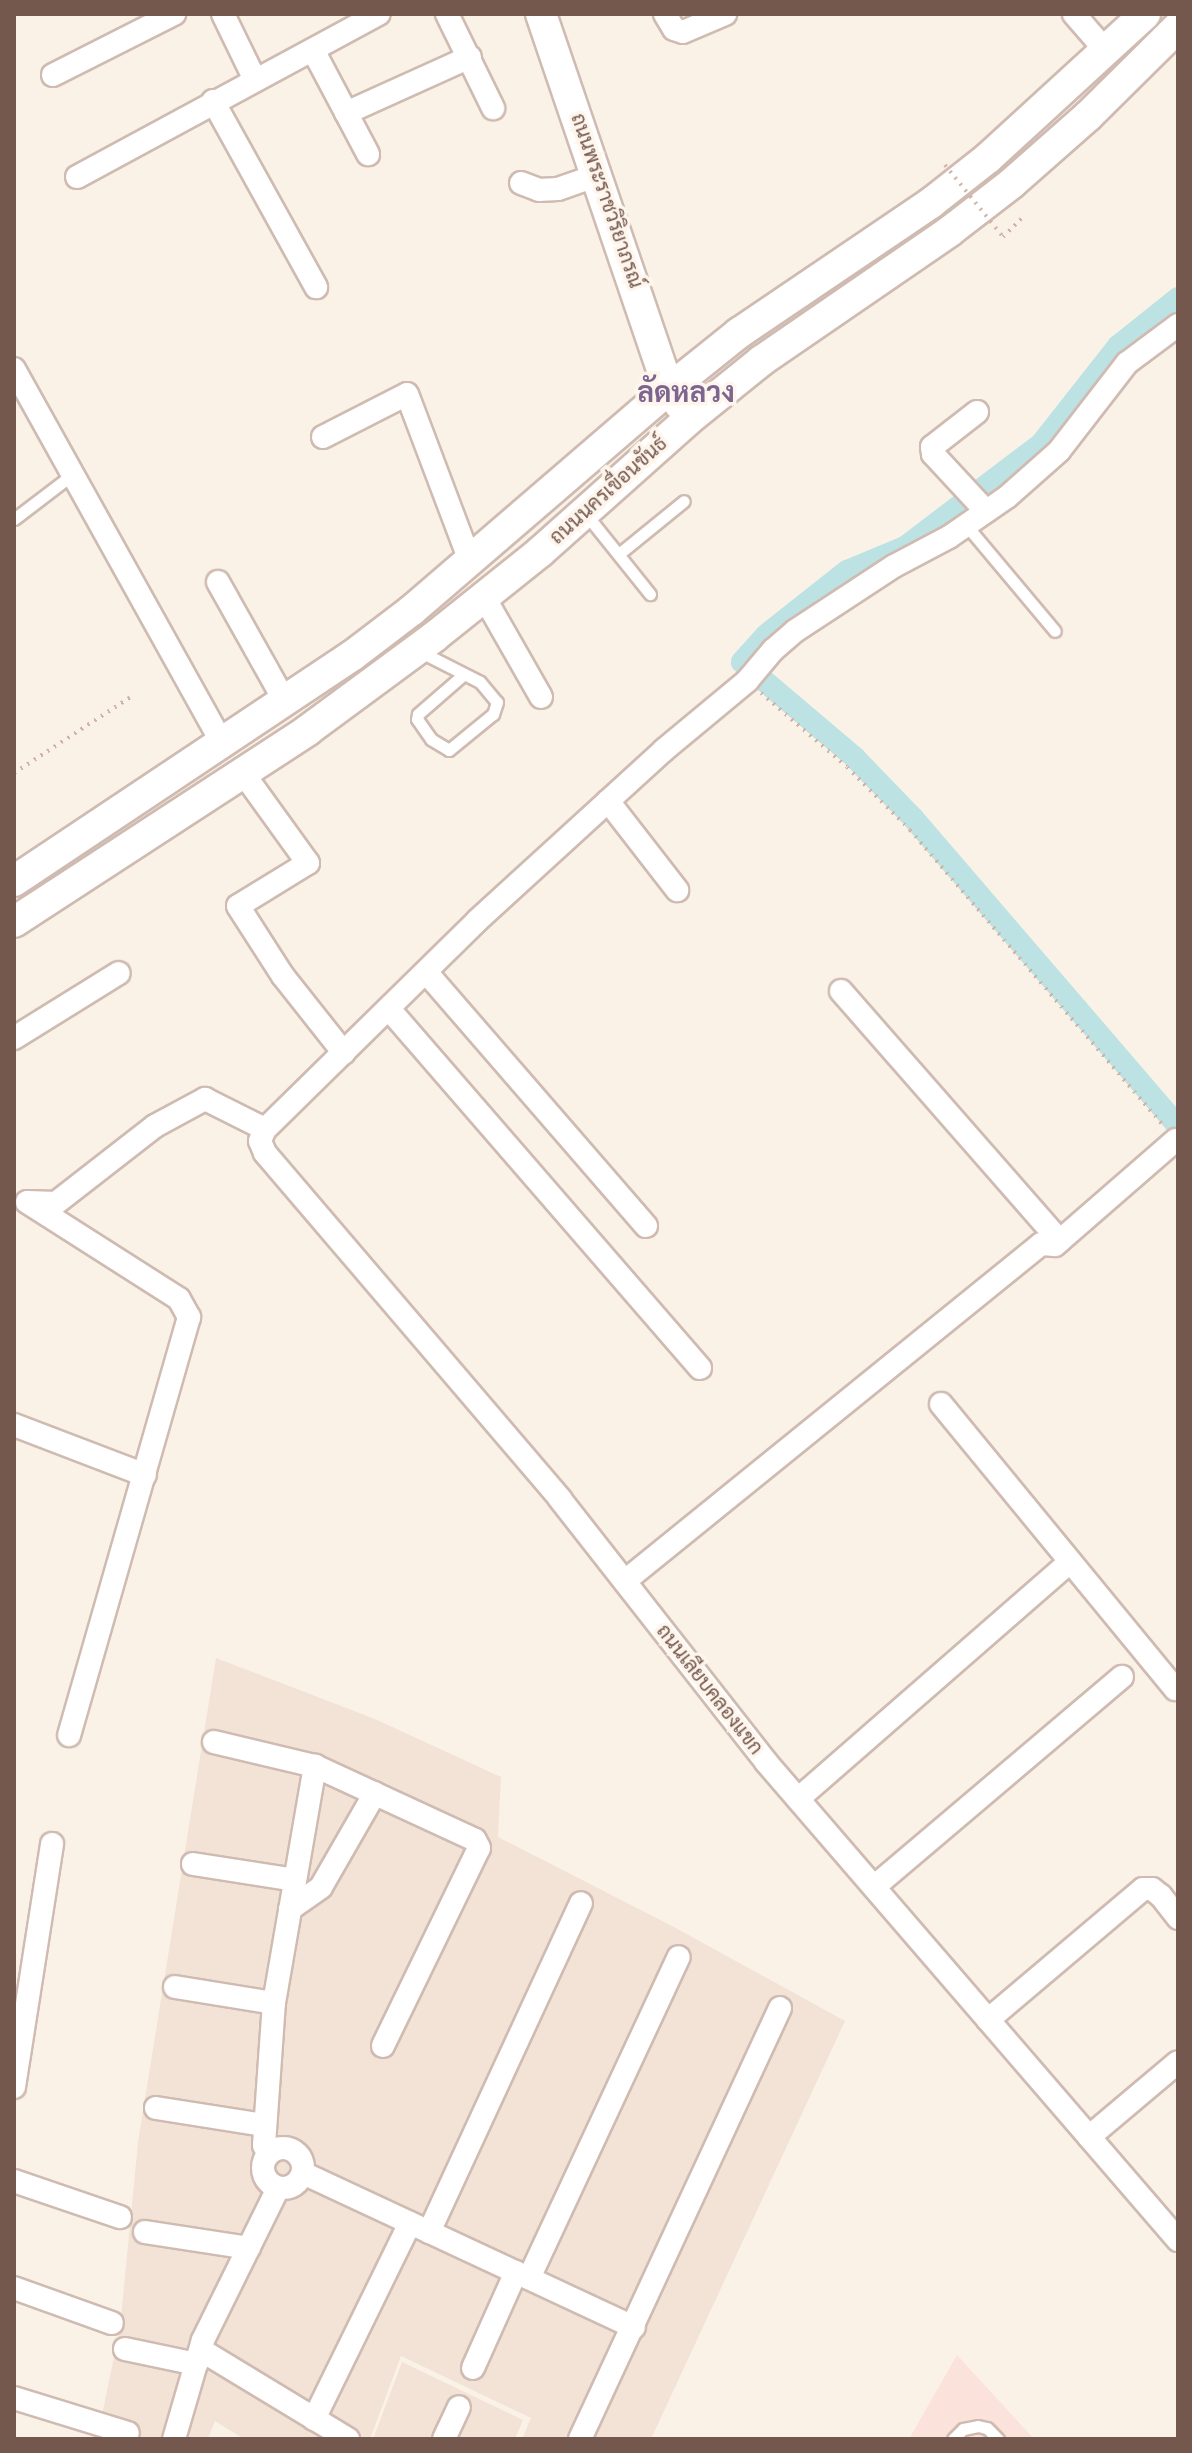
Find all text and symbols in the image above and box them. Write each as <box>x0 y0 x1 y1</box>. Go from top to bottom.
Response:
street label: ถนนพระราชวิริยาภรณ์ <box>565 111 647 291</box>
district label: ลัดหลวง <box>637 376 735 410</box>
street label: ถนนนครเขื่อนขันธ์ <box>545 432 673 550</box>
street label: ถนนเลียบคลองแขก <box>651 1620 767 1760</box>

